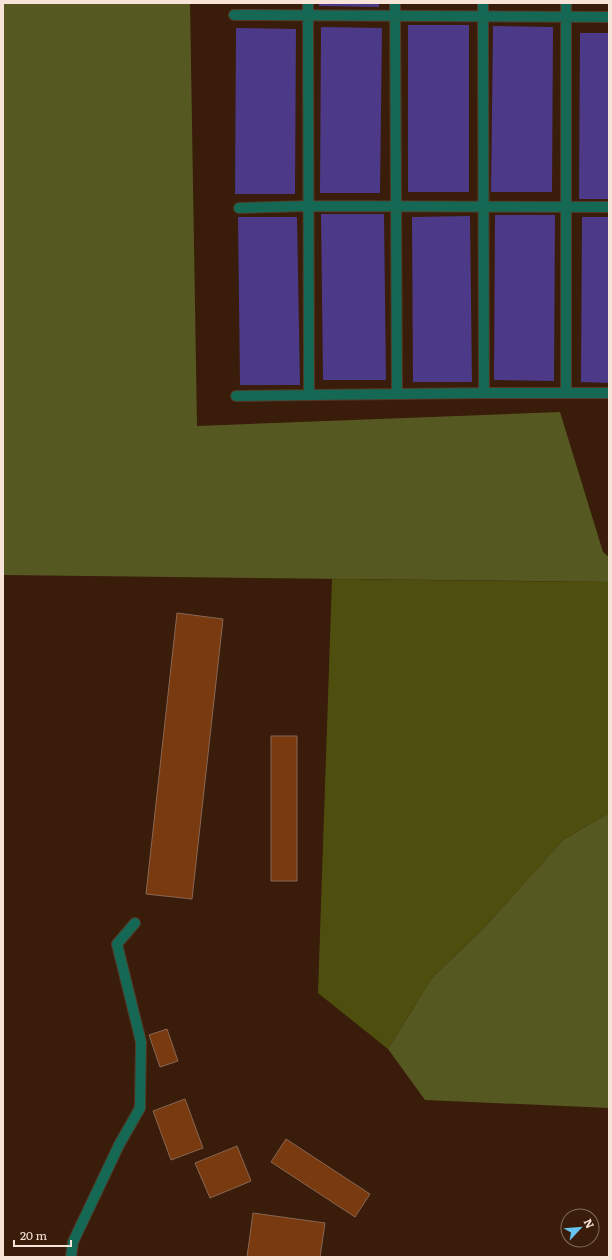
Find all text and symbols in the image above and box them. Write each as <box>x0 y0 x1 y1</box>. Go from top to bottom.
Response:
north arrow <box>560 1208 600 1248</box>
text: N <box>581 1216 599 1231</box>
scale bar <box>14 1222 71 1248</box>
text: 20 m <box>20 1226 47 1244</box>

